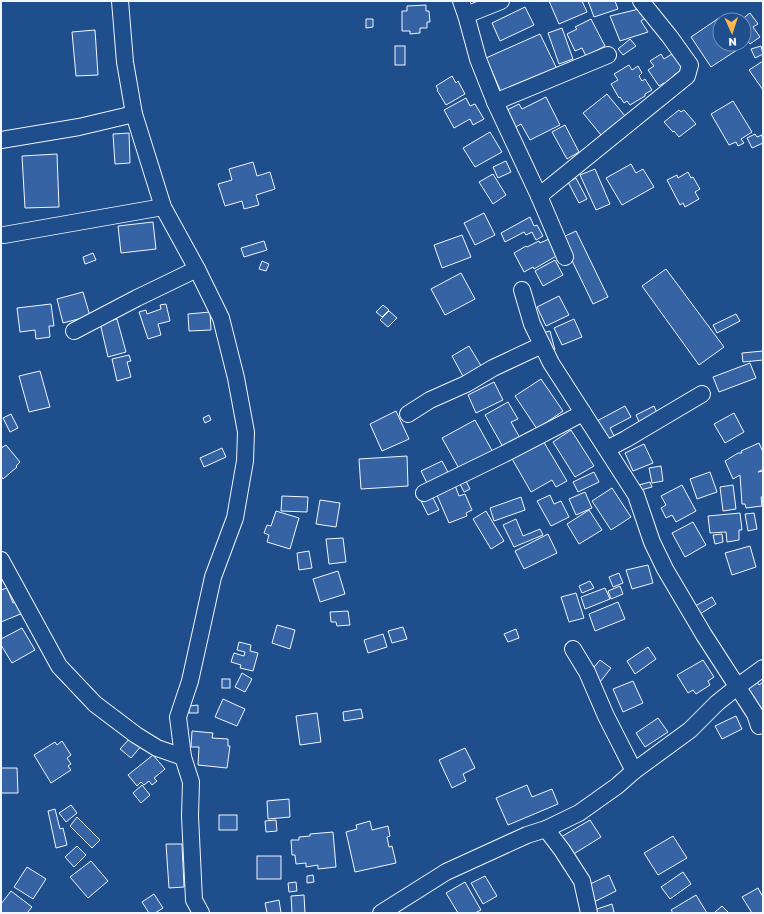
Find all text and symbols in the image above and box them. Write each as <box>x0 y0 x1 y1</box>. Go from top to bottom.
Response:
north arrow <box>712 12 752 52</box>
text: N <box>728 36 737 49</box>

